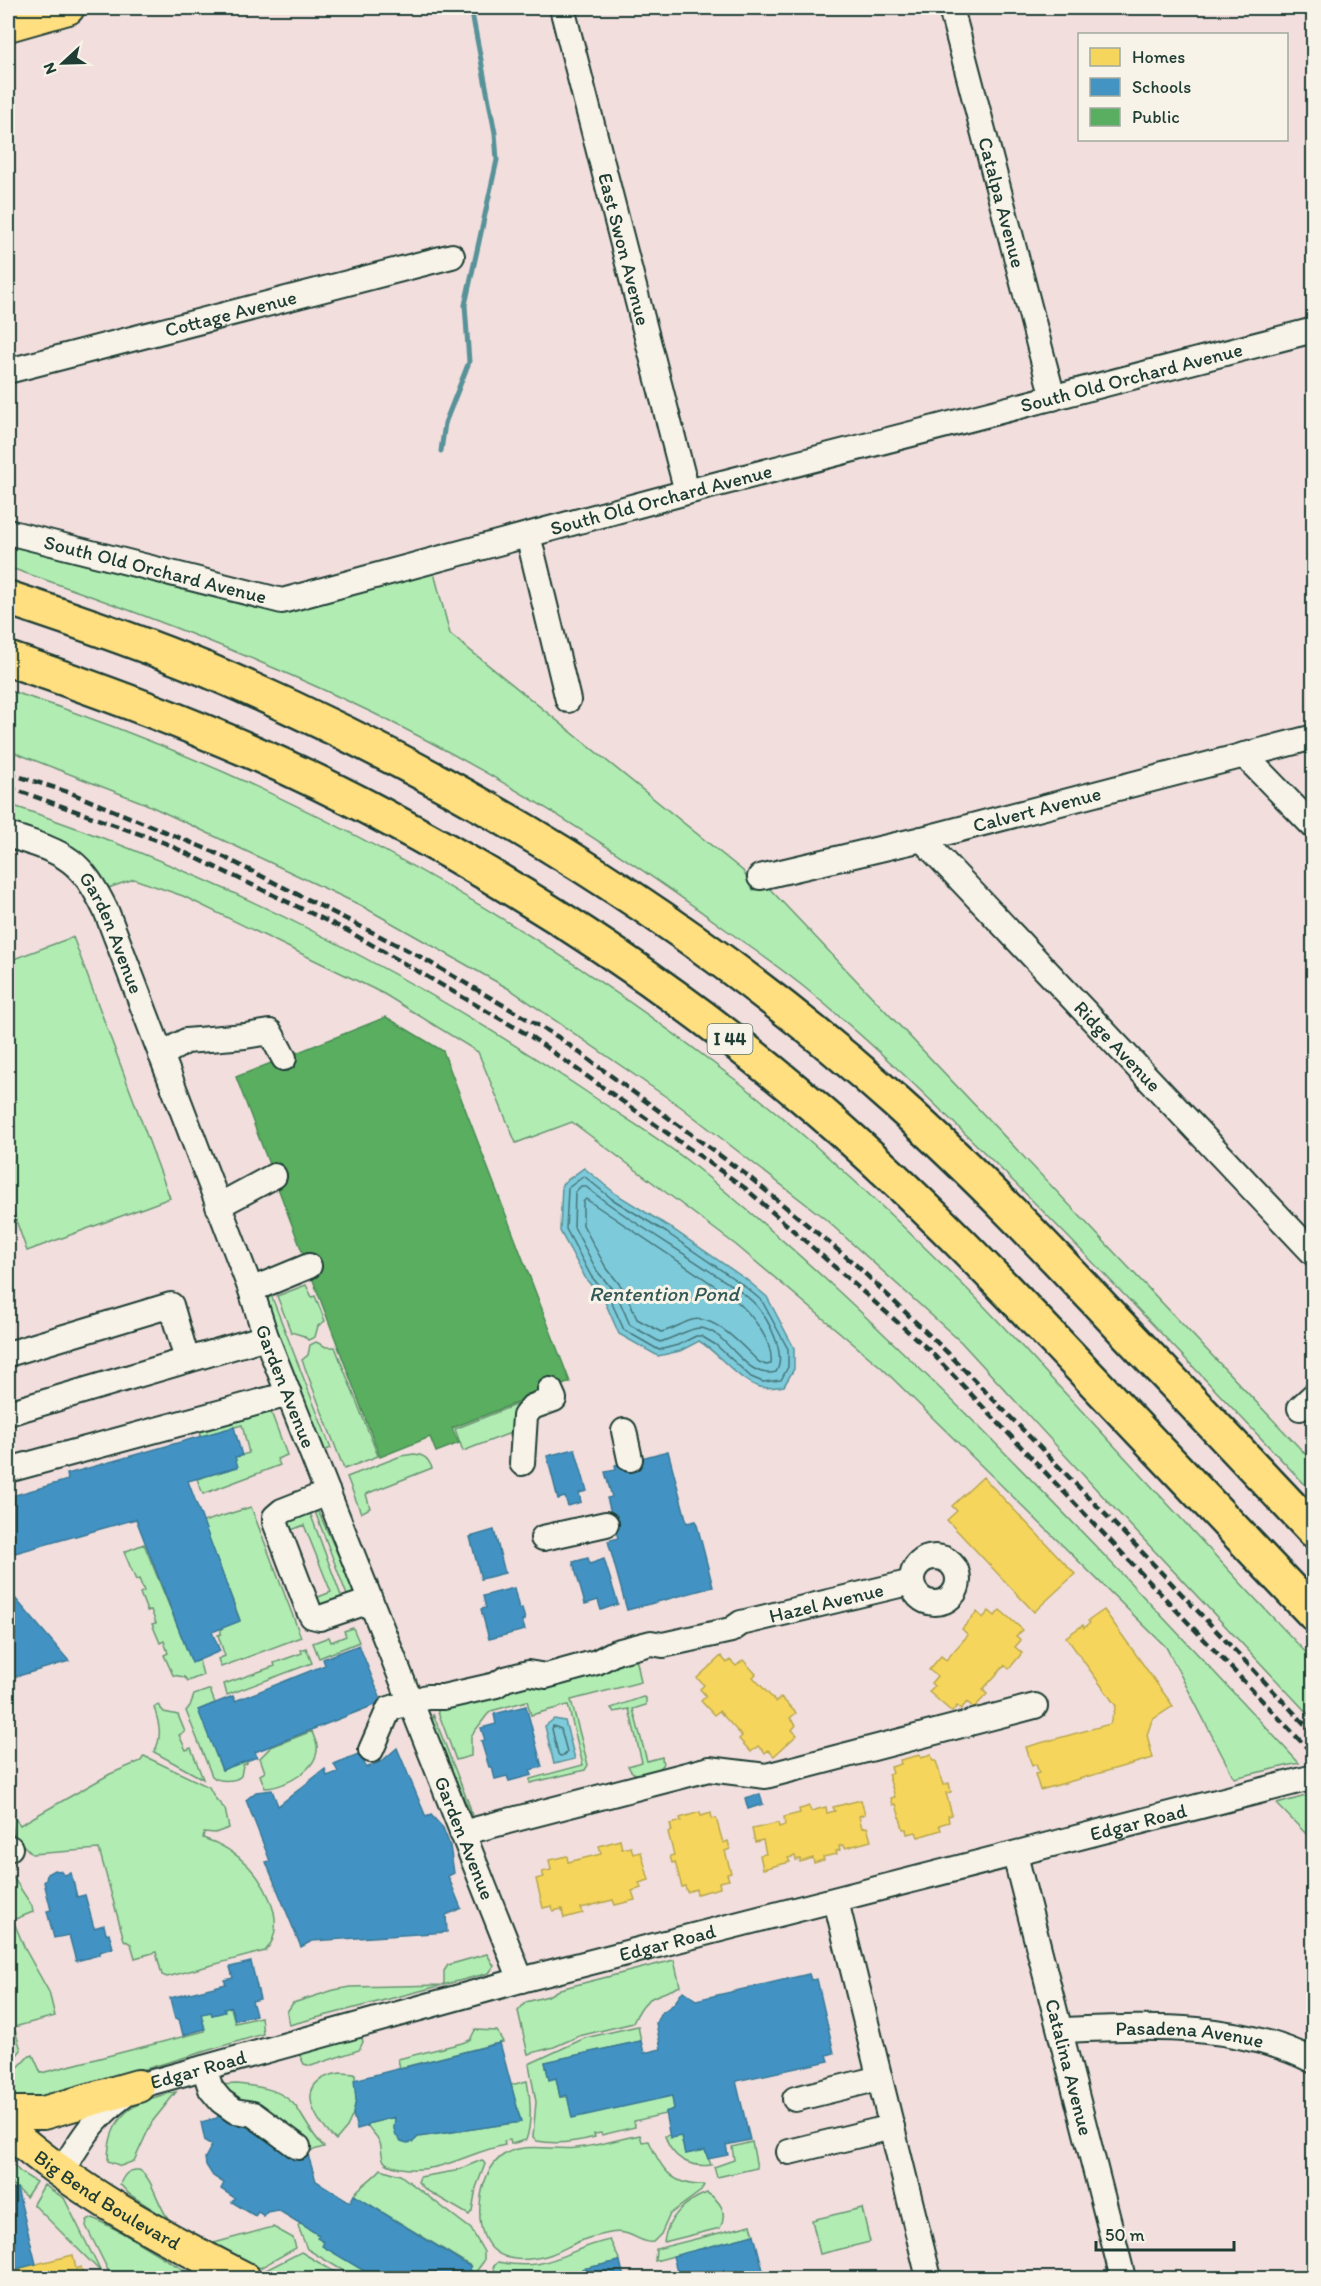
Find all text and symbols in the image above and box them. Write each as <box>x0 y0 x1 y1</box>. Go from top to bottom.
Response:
north arrow <box>33 33 93 93</box>
legend <box>1078 33 1288 141</box>
text: Homes <box>1132 46 1185 68</box>
text: N <box>39 60 60 77</box>
text: Schools <box>1132 76 1191 98</box>
text: Public <box>1132 106 1180 128</box>
street label: Catalpa Avenue <box>973 134 1030 270</box>
street label: East Swon Avenue <box>593 170 655 328</box>
street label: Cottage Avenue <box>162 285 299 342</box>
street label: South Old Orchard Avenue <box>1018 337 1245 417</box>
street label: South Old Orchard Avenue <box>547 459 775 540</box>
street label: South Old Orchard Avenue <box>42 530 269 609</box>
street label: Calvert Avenue <box>970 781 1103 837</box>
street label: Garden Avenue <box>74 867 149 997</box>
street label: Ridge Avenue <box>1069 996 1166 1097</box>
road number: I 44 <box>708 1024 752 1054</box>
water label: Rentention Pond <box>589 1281 741 1306</box>
street label: Garden Avenue <box>251 1321 321 1451</box>
street label: Hazel Avenue <box>767 1577 886 1628</box>
street label: Garden Avenue <box>429 1773 500 1903</box>
street label: Edgar Road <box>1087 1798 1189 1846</box>
street label: Edgar Road <box>617 1919 718 1966</box>
street label: Catalina Avenue <box>1040 1996 1098 2138</box>
street label: Pasadena Avenue <box>1115 2016 1266 2053</box>
street label: Edgar Road <box>147 2045 249 2094</box>
street label: Big Bend Boulevard <box>29 2144 185 2255</box>
scale bar <box>1096 2214 1234 2252</box>
text: 50 m <box>1105 2224 1145 2246</box>

